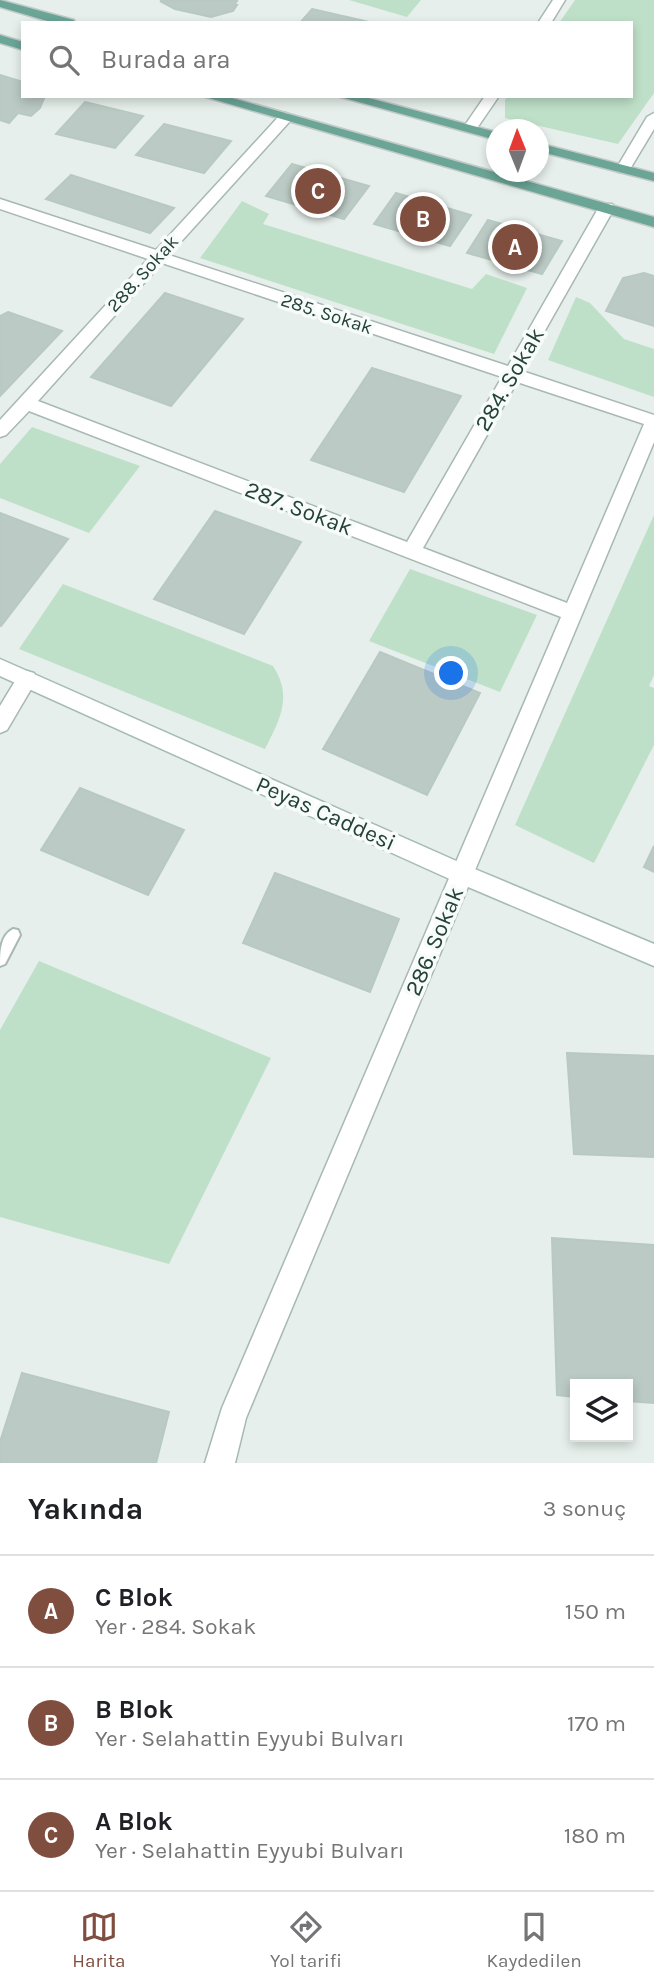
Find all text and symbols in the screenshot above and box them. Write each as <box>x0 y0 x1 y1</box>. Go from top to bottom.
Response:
search box <box>21 21 633 98</box>
icon: search <box>45 41 83 79</box>
text: Burada ara <box>101 44 231 75</box>
north arrow <box>486 119 549 182</box>
pin: C <box>295 165 341 217</box>
pin: B <box>400 193 446 245</box>
pin: A <box>492 221 538 273</box>
street label: 288. Sokak <box>102 230 183 317</box>
street label: 285. Sokak <box>278 289 376 339</box>
street label: 284. Sokak <box>469 323 550 436</box>
street label: 287. Sokak <box>241 476 356 541</box>
your location <box>434 656 468 690</box>
street label: Peyas Caddesi <box>252 771 400 856</box>
street label: 286. Sokak <box>400 883 469 1000</box>
map controls <box>570 1379 633 1442</box>
button: layers <box>570 1379 633 1442</box>
text: Yakında <box>28 1491 143 1527</box>
text: 3 sonuç <box>543 1495 626 1522</box>
text: C Blok <box>95 1582 173 1613</box>
text: A <box>44 1598 58 1625</box>
text: 150 m <box>565 1598 626 1625</box>
text: Yer · 284. Sokak <box>95 1613 256 1640</box>
text: B Blok <box>95 1694 173 1725</box>
text: B <box>44 1710 58 1737</box>
text: 170 m <box>567 1710 626 1737</box>
text: Yer · Selahattin Eyyubi Bulvarı <box>95 1725 404 1752</box>
text: A Blok <box>95 1806 173 1837</box>
text: C <box>44 1822 58 1849</box>
text: 180 m <box>564 1822 626 1849</box>
text: Yer · Selahattin Eyyubi Bulvarı <box>95 1837 404 1864</box>
tab: Harita <box>72 1908 126 1972</box>
tab: Yol tarifi <box>270 1908 342 1972</box>
tab: Kaydedilen <box>486 1908 582 1972</box>

